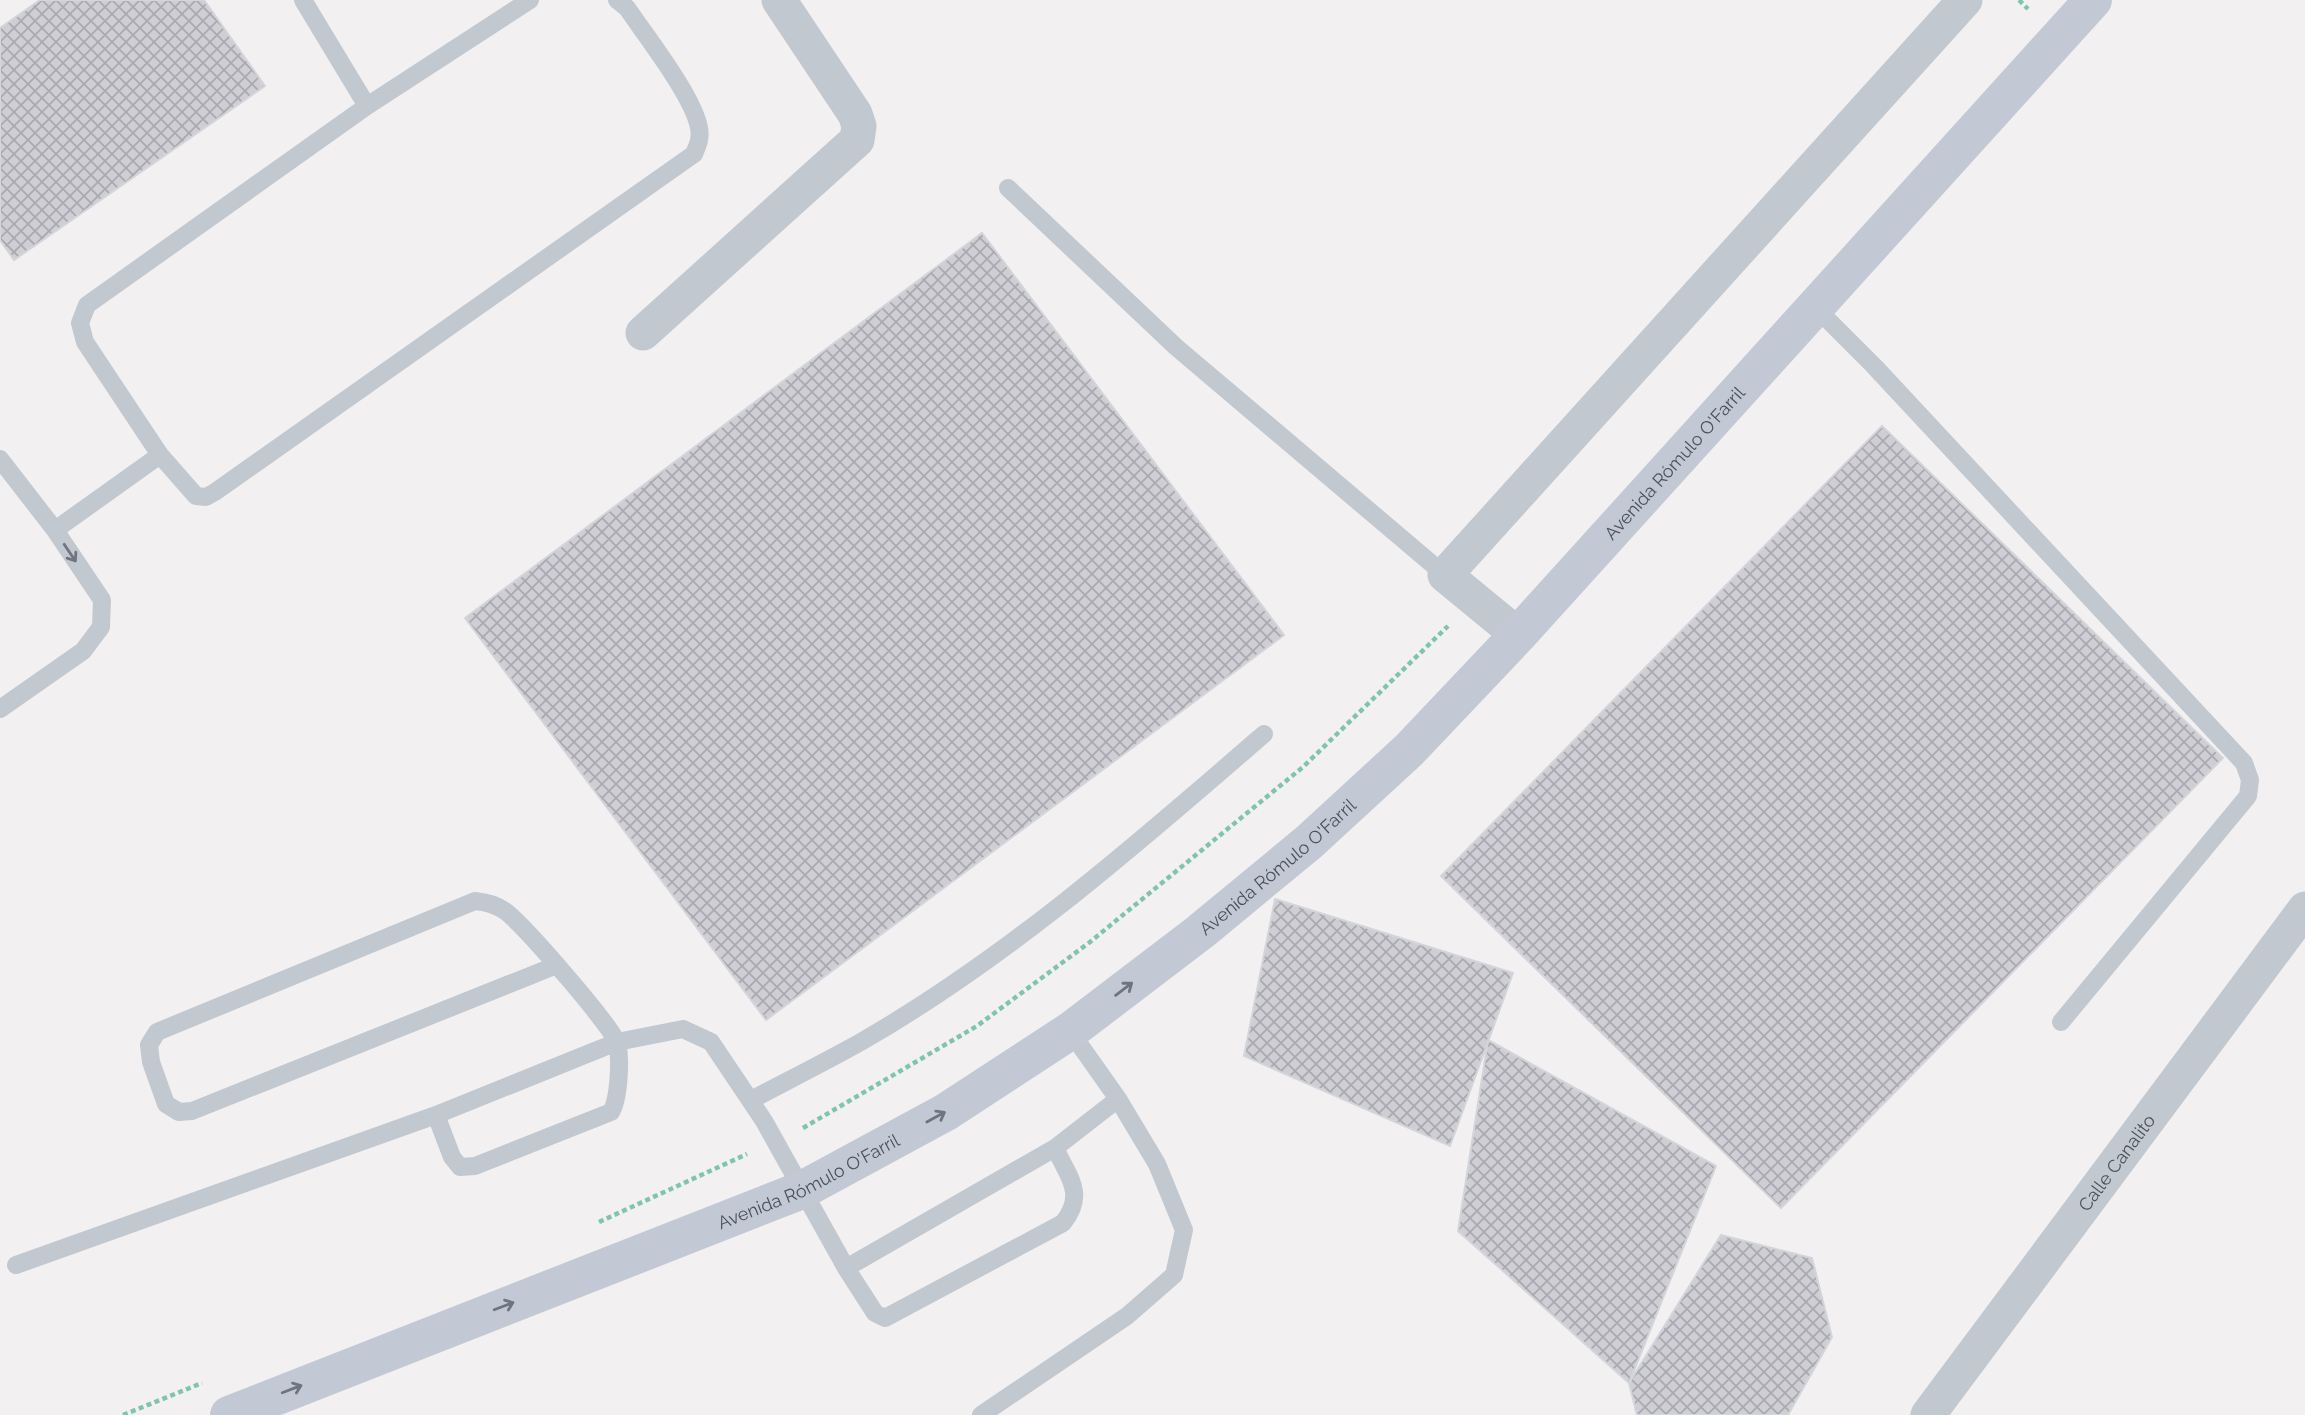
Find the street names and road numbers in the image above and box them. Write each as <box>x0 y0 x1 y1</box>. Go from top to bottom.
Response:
street label: Avenida Rómulo O'Farril <box>1599 382 1749 543</box>
street label: Avenida Rómulo O'Farril <box>1195 794 1360 939</box>
street label: Calle Canalito <box>2073 1110 2159 1215</box>
street label: Avenida Rómulo O'Farril <box>714 1129 903 1233</box>

